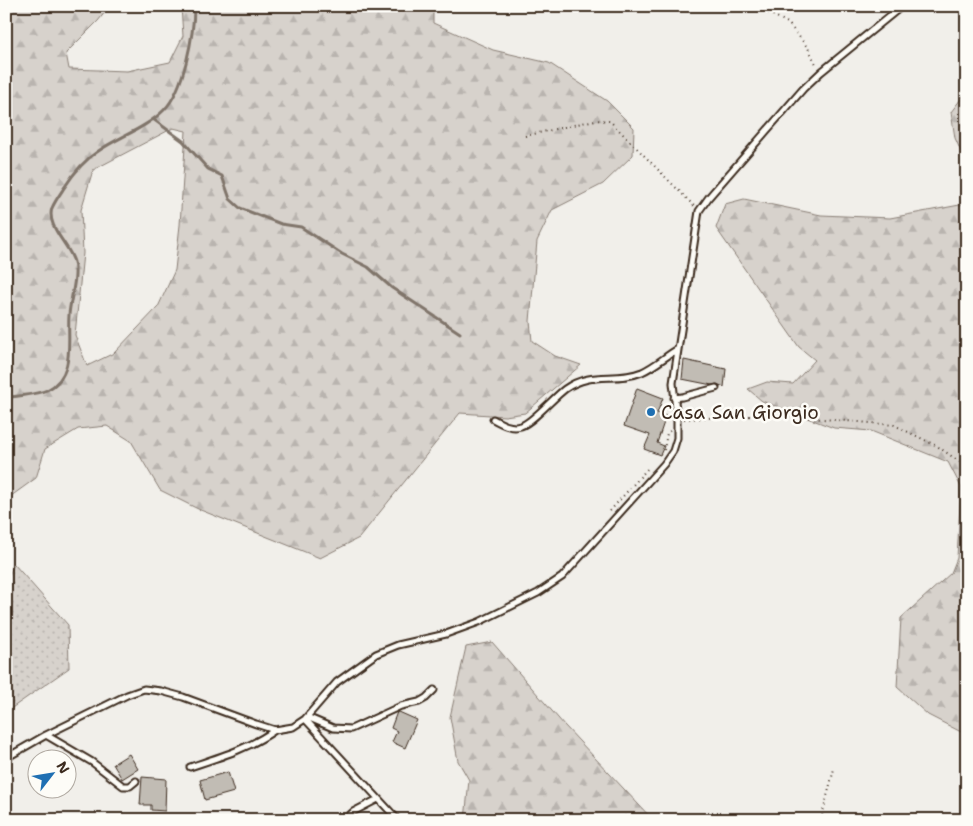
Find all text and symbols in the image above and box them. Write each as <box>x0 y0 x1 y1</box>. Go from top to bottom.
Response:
place label: Casa San Giorgio <box>661 400 819 425</box>
marker: Casa San Giorgio <box>645 406 657 418</box>
north arrow <box>28 748 78 798</box>
text: N <box>53 758 74 777</box>

